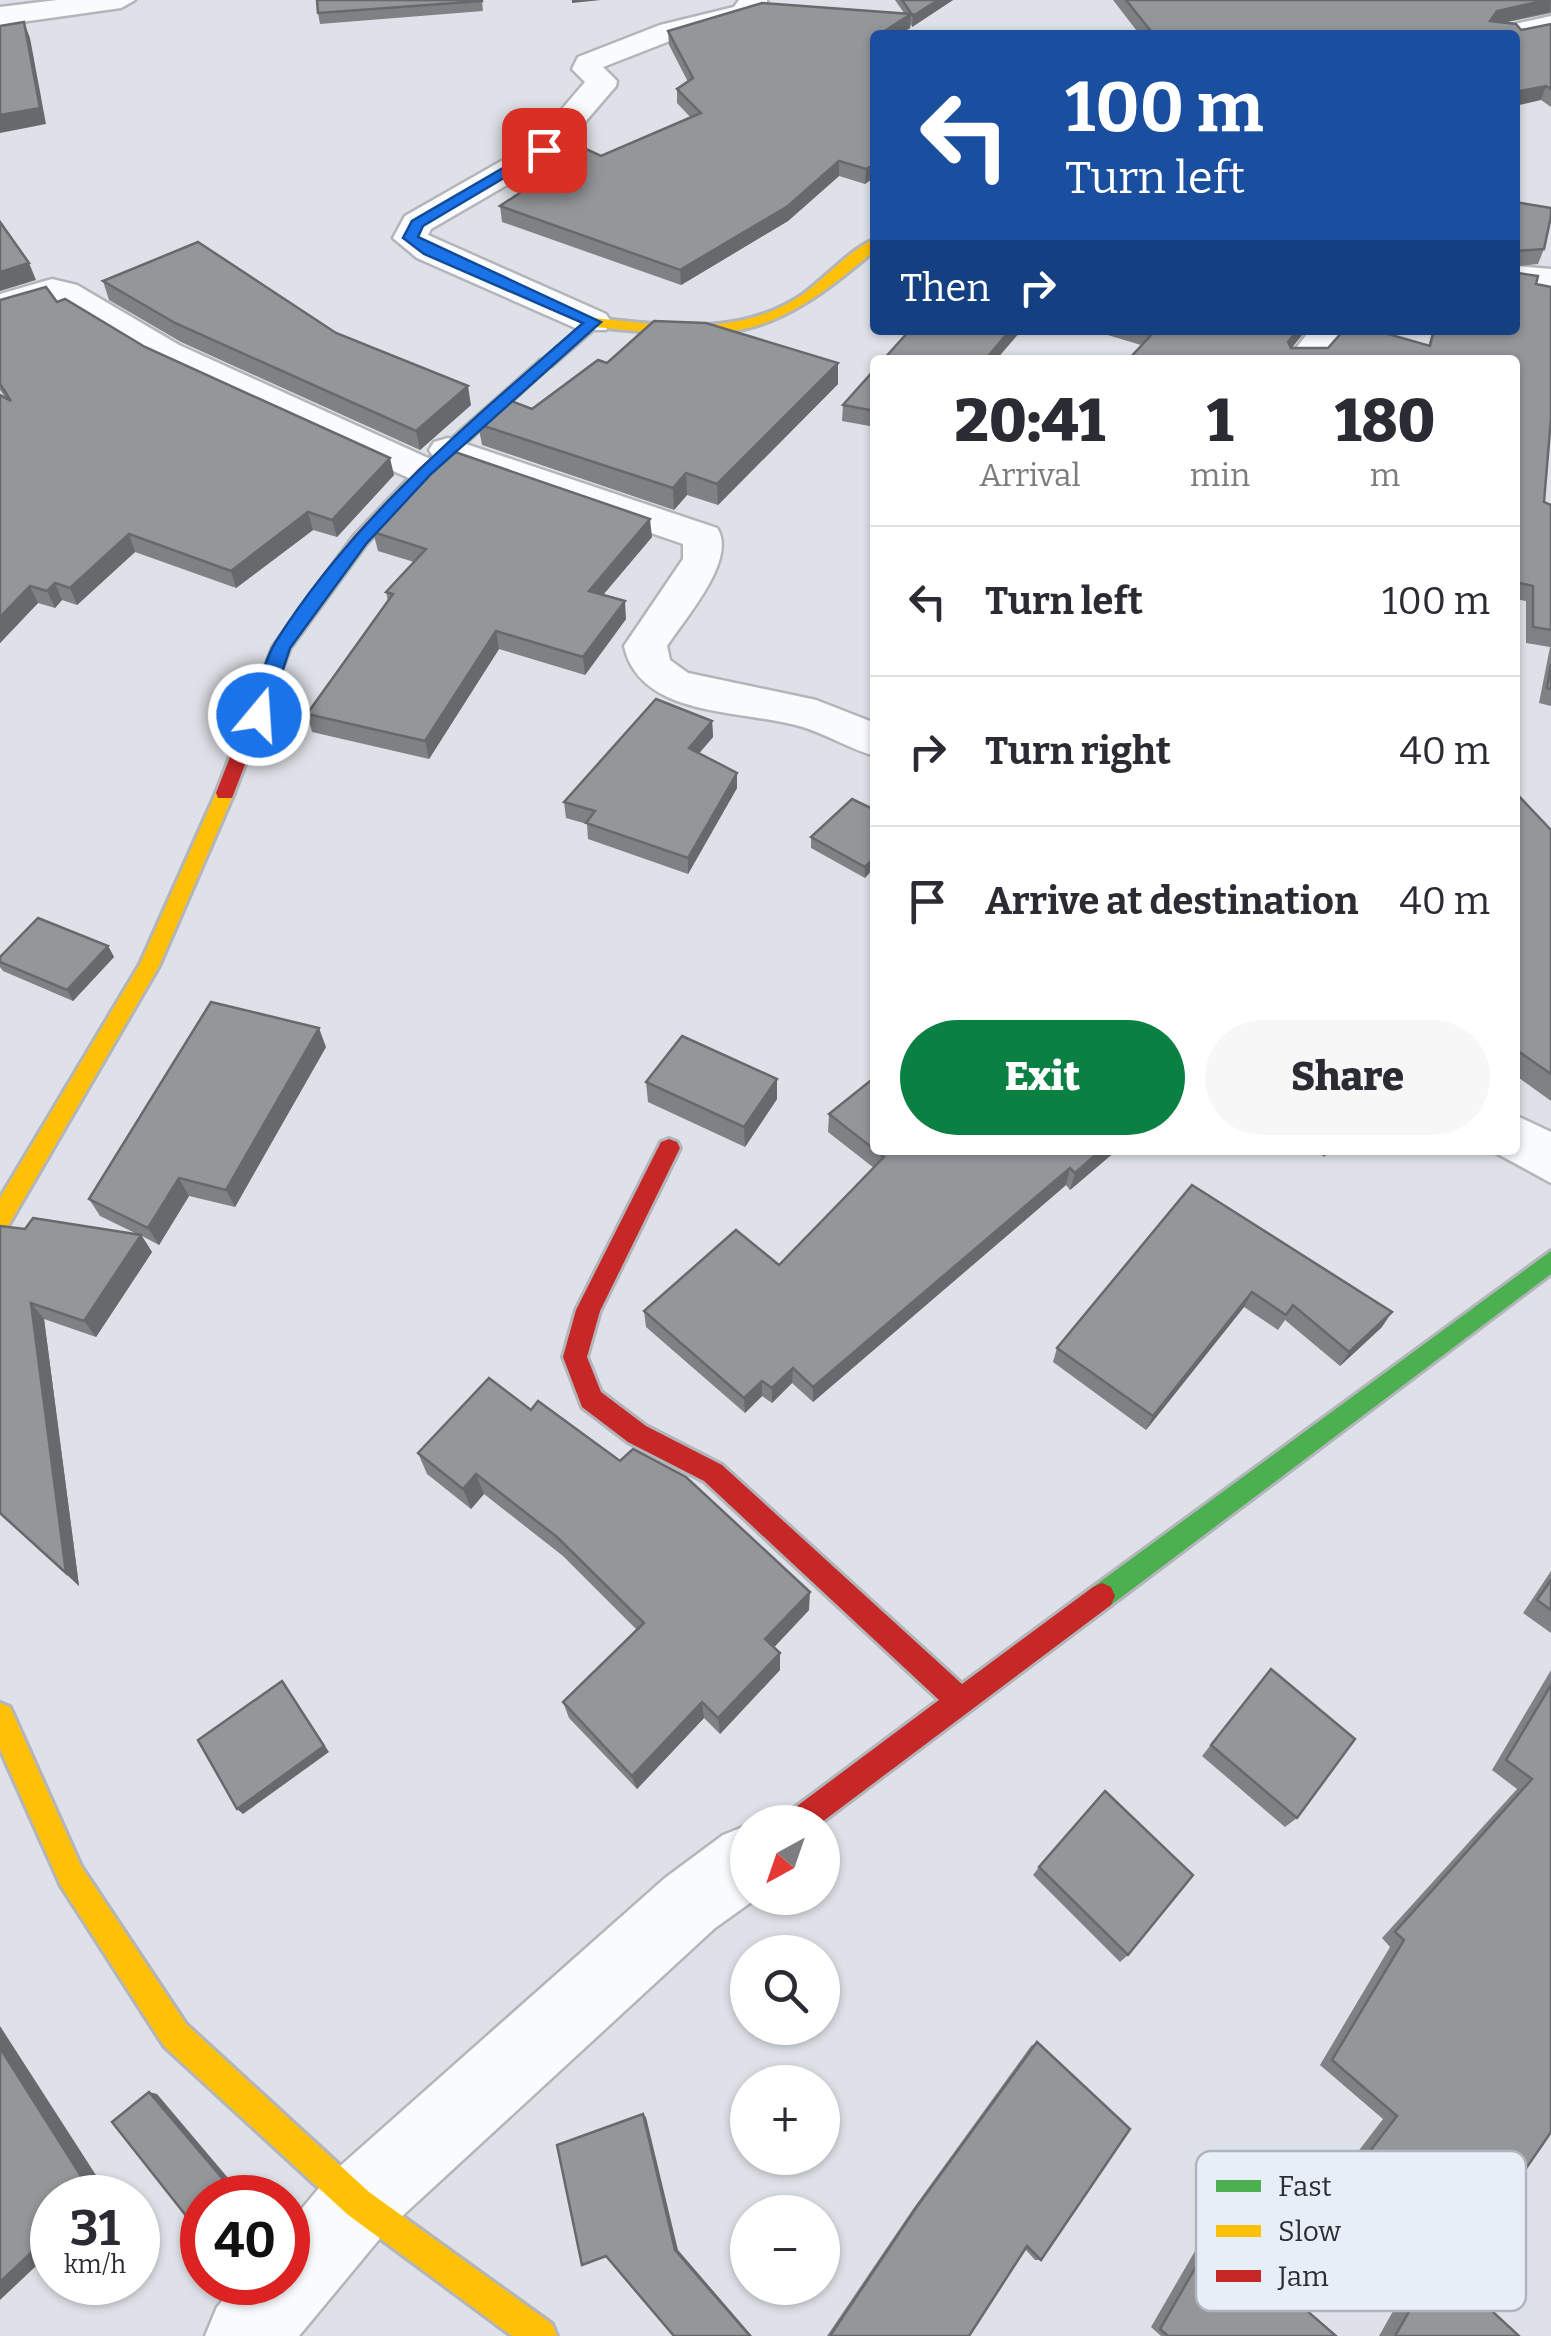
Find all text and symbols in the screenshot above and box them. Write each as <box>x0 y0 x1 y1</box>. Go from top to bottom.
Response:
text: 100 m <box>1065 66 1264 150</box>
icon: left <box>900 70 1030 200</box>
pin <box>502 108 587 193</box>
icon: arrive <box>517 123 572 178</box>
text: Turn left <box>1065 151 1245 205</box>
icon: right <box>1010 260 1065 315</box>
text: Then <box>900 265 990 311</box>
text: 20:41 <box>955 385 1105 457</box>
text: 1 <box>1207 385 1233 457</box>
text: 180 <box>1335 385 1435 457</box>
text: Arrival <box>979 456 1081 494</box>
text: min <box>1190 456 1250 494</box>
text: m <box>1370 456 1400 494</box>
icon: left <box>900 574 955 629</box>
text: Turn left <box>985 578 1143 624</box>
text: 100 m <box>1382 578 1490 624</box>
position arrow <box>207 663 311 767</box>
icon: right <box>900 724 955 779</box>
text: Turn right <box>985 728 1171 774</box>
text: 40 m <box>1400 728 1490 774</box>
icon: arrive <box>900 874 955 929</box>
text: Arrive at destination <box>985 878 1358 924</box>
text: 40 m <box>1400 878 1490 924</box>
button: Exit <box>900 1020 1185 1135</box>
button: Share <box>1205 1020 1490 1135</box>
north arrow <box>730 1805 840 1915</box>
map controls <box>730 1805 840 2305</box>
button: search <box>730 1935 840 2045</box>
button: + <box>730 2065 840 2175</box>
legend <box>1196 2151 1526 2311</box>
text: Fast <box>1278 2170 1332 2203</box>
speed limit sign: 40 <box>180 2175 310 2305</box>
button: − <box>730 2195 840 2305</box>
text: 31 <box>70 2198 120 2258</box>
text: Slow <box>1278 2215 1341 2248</box>
text: km/h <box>64 2250 126 2280</box>
text: Jam <box>1277 2260 1329 2293</box>

